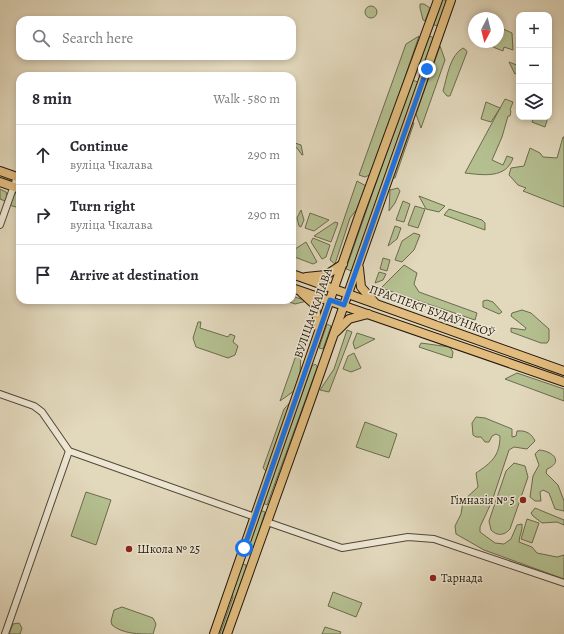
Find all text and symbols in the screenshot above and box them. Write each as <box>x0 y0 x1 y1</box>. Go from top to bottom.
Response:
north arrow <box>468 12 504 48</box>
map controls <box>516 12 552 120</box>
button: + <box>516 12 552 48</box>
search box <box>16 16 296 60</box>
icon: search <box>30 27 52 49</box>
text: Search here <box>62 28 133 48</box>
button: − <box>516 48 552 84</box>
route end <box>418 60 436 78</box>
button: layers <box>516 84 552 120</box>
text: 8 min <box>32 87 72 110</box>
text: Walk · 580 m <box>213 90 280 107</box>
text: Continue <box>70 136 128 156</box>
icon: ahead <box>32 144 54 166</box>
text: 290 m <box>248 146 280 163</box>
text: вуліца Чкалава <box>70 156 153 173</box>
text: Turn right <box>70 196 135 216</box>
icon: right <box>32 204 54 226</box>
text: 290 m <box>248 206 280 223</box>
text: вуліца Чкалава <box>70 216 153 233</box>
icon: arrive <box>32 264 54 286</box>
text: Arrive at destination <box>70 265 199 285</box>
street label: ВУЛІЦА ЧКАЛАВА <box>290 265 336 360</box>
street label: ПРАСПЕКТ БУДАЎНІКОЎ <box>367 281 497 341</box>
place label: Гімназія № 5 <box>450 492 515 508</box>
marker: Гімназія № 5 <box>518 495 528 505</box>
route start <box>235 539 253 557</box>
place label: Школа № 25 <box>137 541 200 557</box>
marker: Школа № 25 <box>124 544 134 554</box>
place label: Тарнада <box>441 570 483 586</box>
marker: Тарнада <box>428 573 438 583</box>

